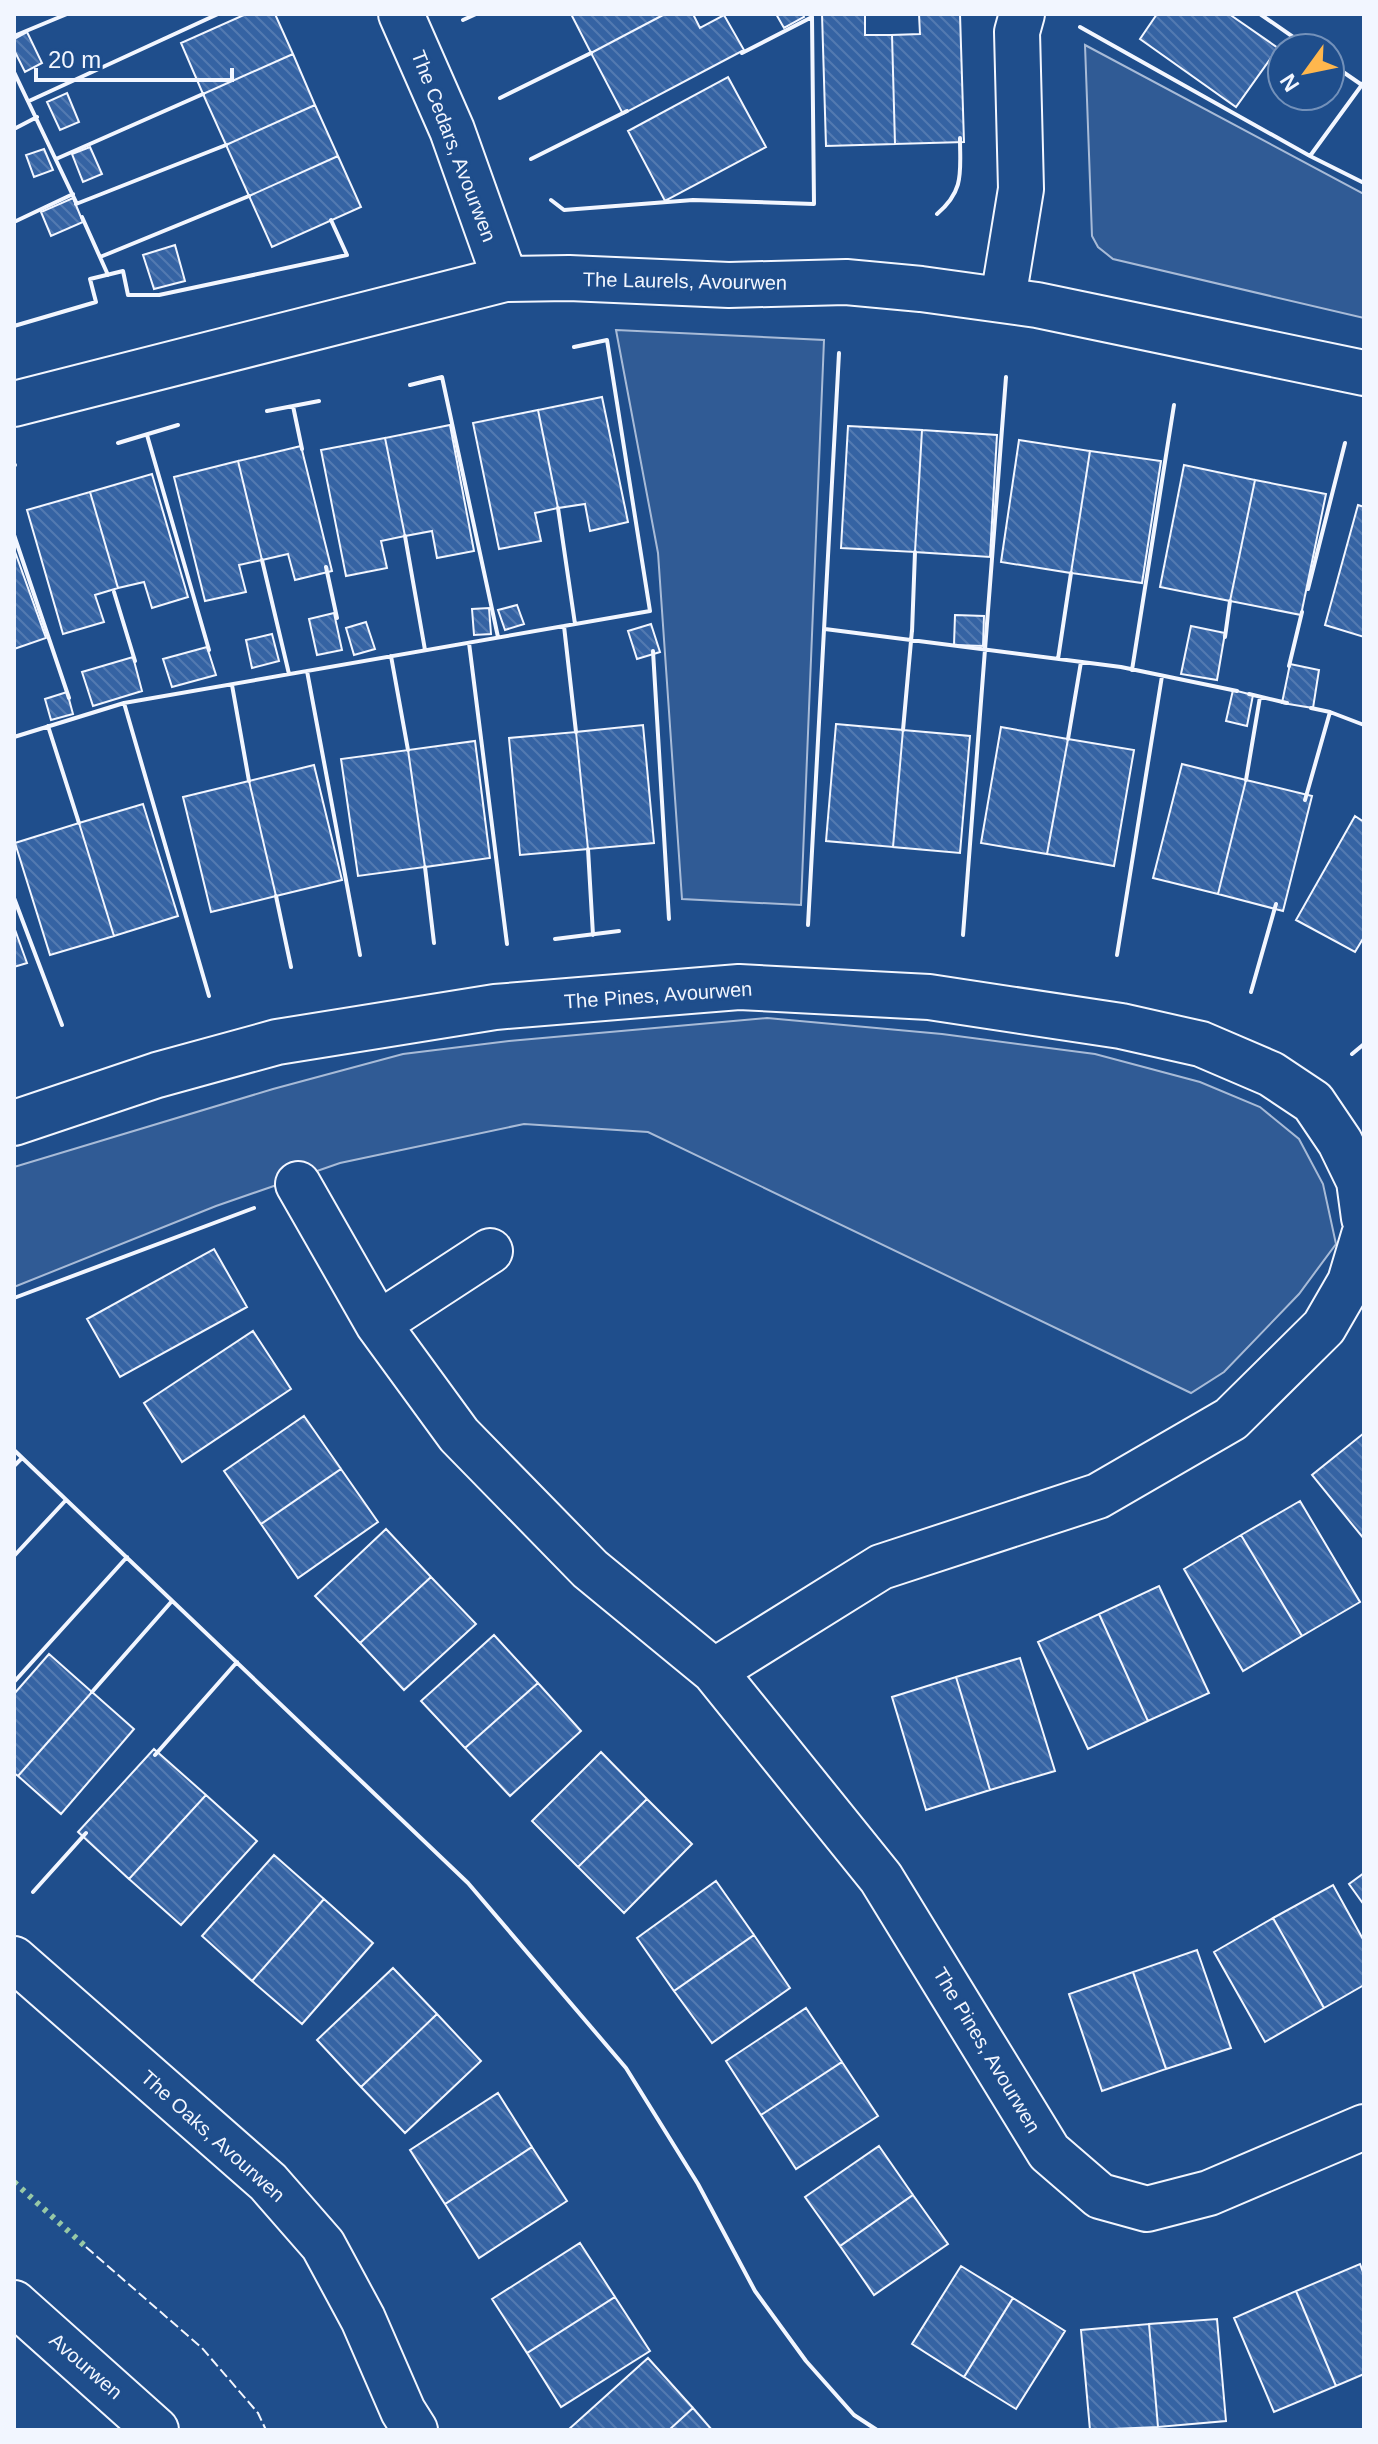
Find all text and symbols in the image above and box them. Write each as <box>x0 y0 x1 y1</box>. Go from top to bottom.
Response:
scale bar <box>36 32 232 82</box>
north arrow <box>1266 32 1346 112</box>
text: 20 m <box>48 46 101 73</box>
street label: The Cedars, Avourwen <box>407 47 501 245</box>
text: N <box>1275 69 1304 96</box>
street label: The Laurels, Avourwen <box>583 268 787 294</box>
street label: The Pines, Avourwen <box>563 977 753 1013</box>
street label: The Pines, Avourwen <box>929 1963 1045 2137</box>
street label: The Oaks, Avourwen <box>137 2066 289 2206</box>
street label: Avourwen <box>45 2329 127 2403</box>

